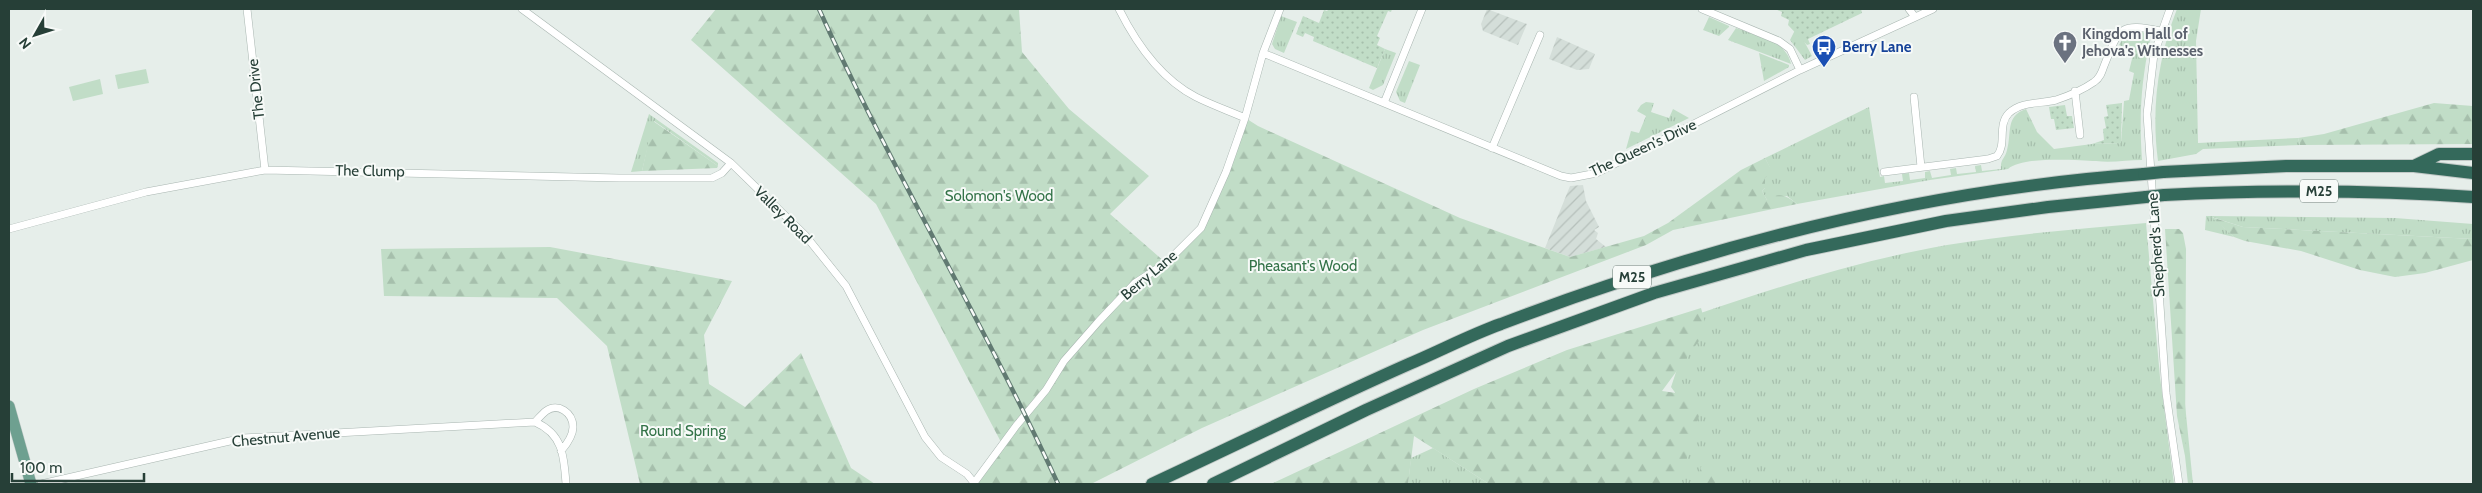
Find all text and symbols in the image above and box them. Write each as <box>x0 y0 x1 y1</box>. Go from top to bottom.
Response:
north arrow <box>10 10 60 60</box>
place label: Kingdom Hall of Jehova's Witnesses <box>2081 25 2203 60</box>
church icon: Kingdom Hall of Jehova's Witnesses <box>2052 30 2078 64</box>
text: N <box>15 34 35 53</box>
bus stop icon: Berry Lane <box>1811 34 1837 68</box>
place label: Berry Lane <box>1842 38 1912 56</box>
street label: The Drive <box>244 58 268 120</box>
street label: The Queen's Drive <box>1587 115 1699 181</box>
street label: The Clump <box>335 161 405 181</box>
road number: M25 <box>2300 180 2338 202</box>
street label: Valley Road <box>751 183 815 247</box>
park label: Solomon's Wood <box>945 187 1053 205</box>
street label: Shepherd's Lane <box>2143 192 2169 298</box>
street label: Berry Lane <box>1117 246 1181 304</box>
park label: Pheasant's Wood <box>1249 257 1357 275</box>
road number: M25 <box>1613 266 1651 288</box>
park label: Round Spring <box>640 422 726 440</box>
street label: Chestnut Avenue <box>231 423 341 451</box>
scale bar <box>12 450 145 482</box>
text: 100 m <box>20 459 62 477</box>

